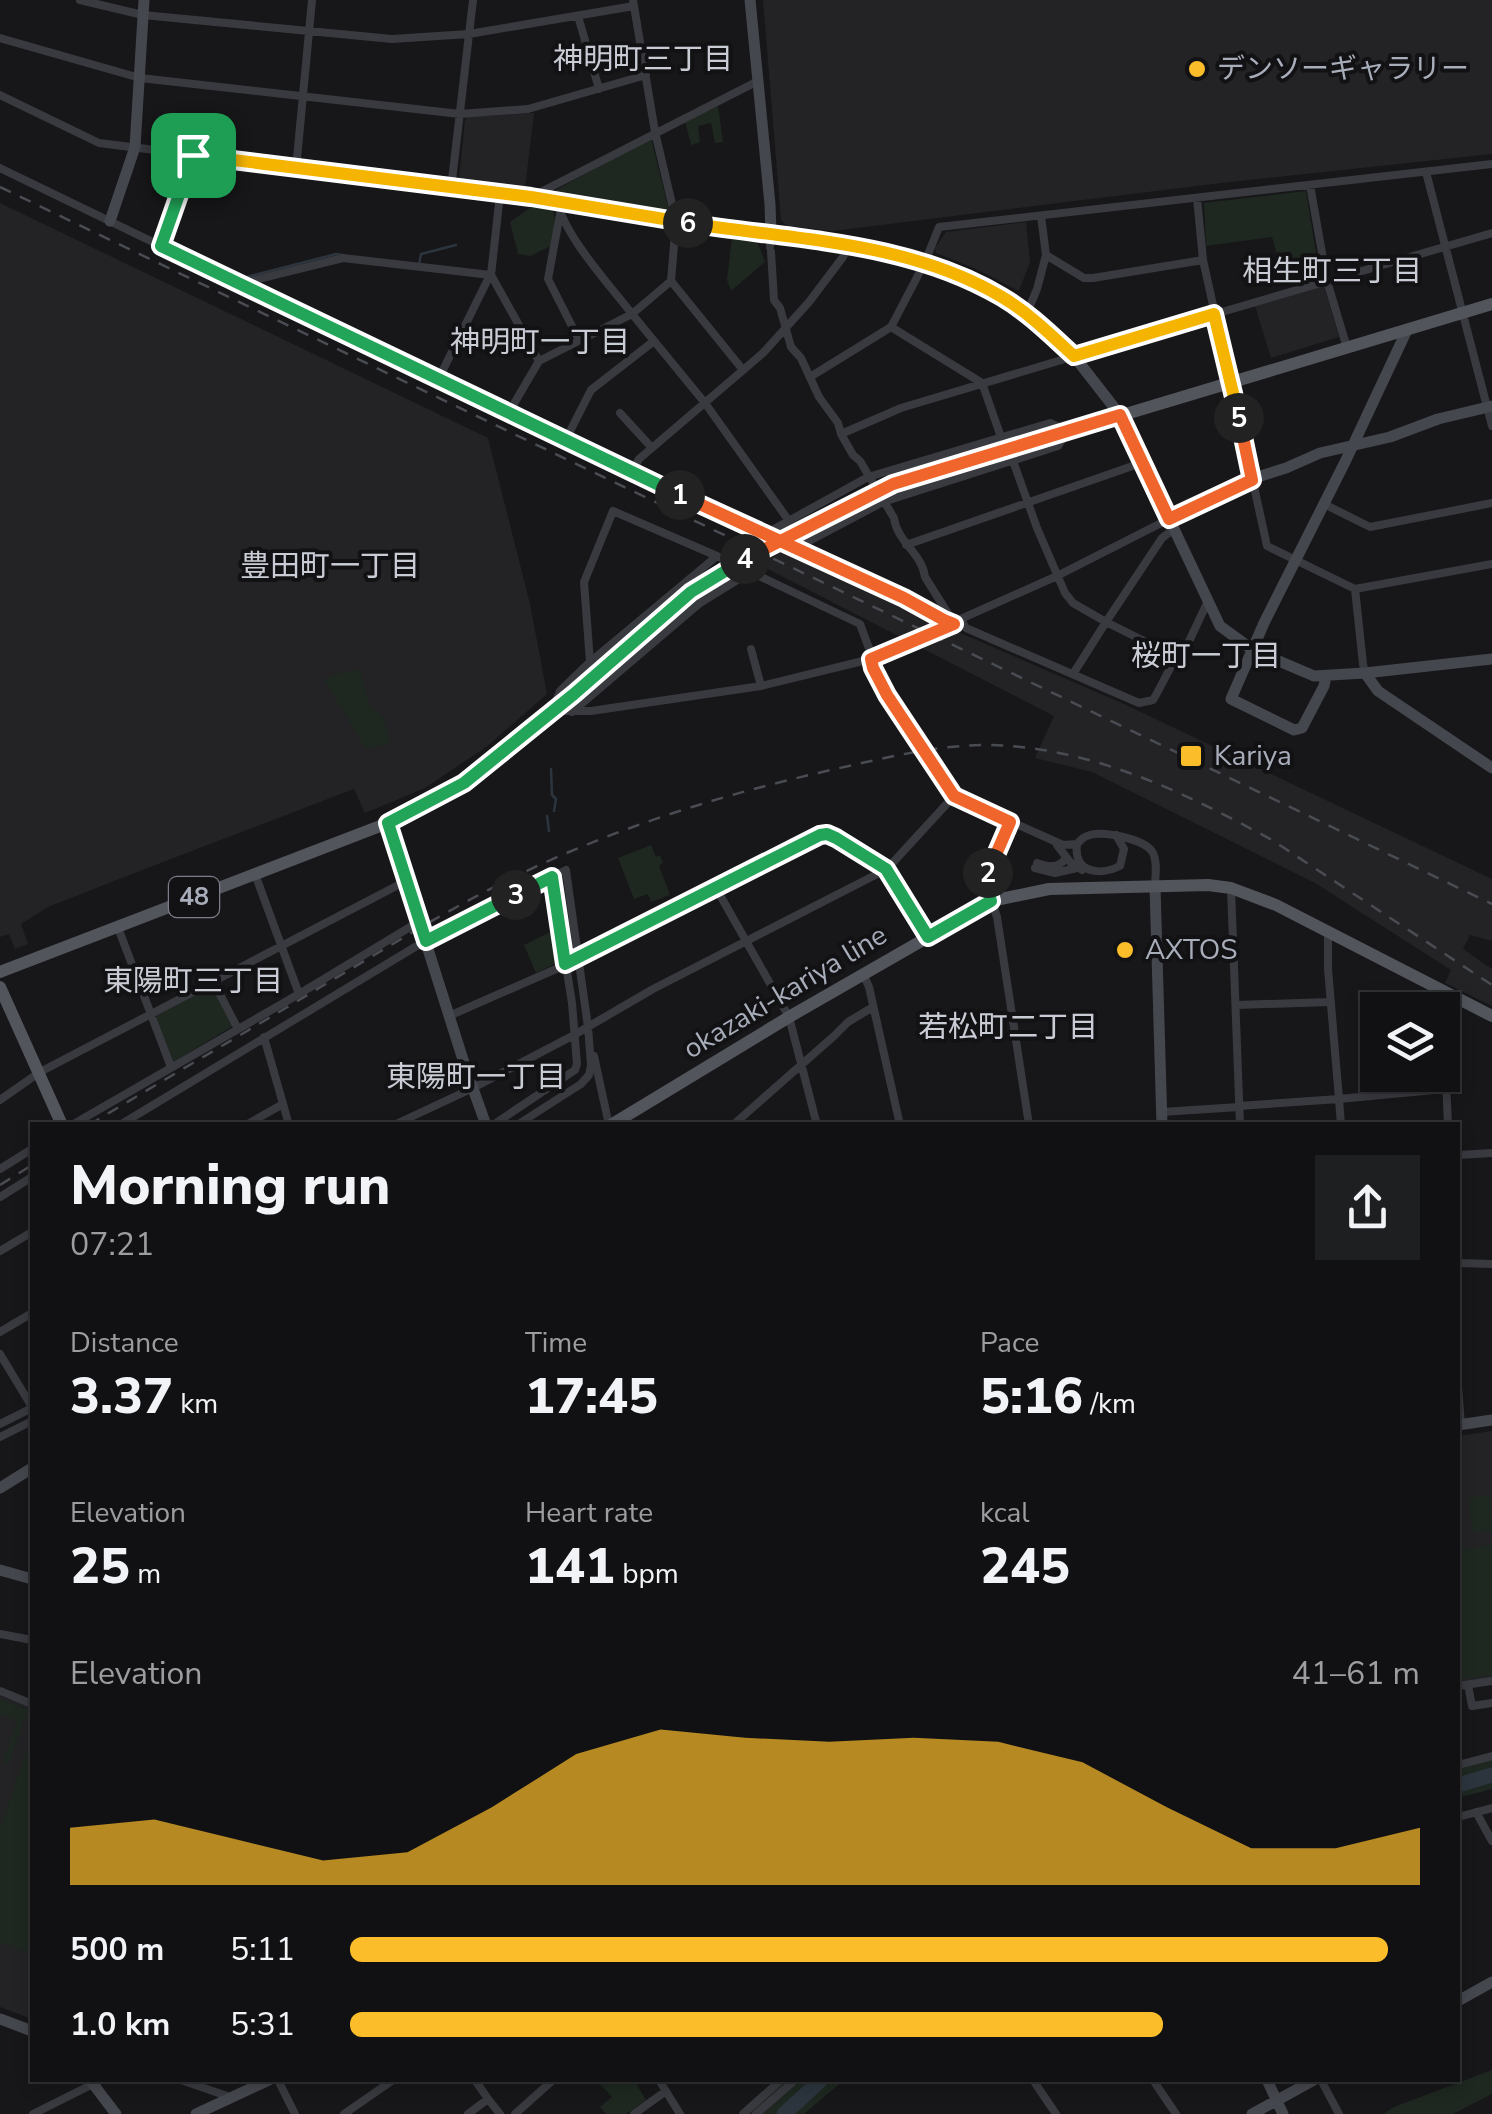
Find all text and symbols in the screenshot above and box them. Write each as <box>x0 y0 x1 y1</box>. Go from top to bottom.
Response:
district label: 神明町三丁目 <box>553 39 733 80</box>
place label: デンソーギャラリー <box>1217 50 1469 88</box>
marker: デンソーギャラリー <box>1186 58 1208 80</box>
pin <box>151 113 236 198</box>
icon: arrive <box>166 128 221 183</box>
pin: 6 <box>663 198 713 248</box>
text: 6 <box>680 204 696 242</box>
district label: 相生町三丁目 <box>1242 251 1422 292</box>
district label: 神明町一丁目 <box>450 322 630 363</box>
pin: 5 <box>1214 393 1264 443</box>
text: 5 <box>1231 399 1247 437</box>
pin: 1 <box>655 470 705 520</box>
text: 1 <box>672 476 688 514</box>
pin: 4 <box>720 534 770 584</box>
text: 4 <box>737 540 753 578</box>
district label: 豊田町一丁目 <box>240 546 420 587</box>
district label: 桜町一丁目 <box>1131 636 1281 677</box>
place label: Kariya <box>1214 737 1292 775</box>
marker: Kariya <box>1178 743 1204 769</box>
pin: 2 <box>963 848 1013 898</box>
text: 2 <box>980 854 996 892</box>
pin: 3 <box>491 870 541 920</box>
text: 3 <box>508 876 524 914</box>
road number: 48 <box>169 877 219 917</box>
street label: okazaki-kariya line <box>676 916 894 1068</box>
place label: AXTOS <box>1145 931 1237 969</box>
marker: AXTOS <box>1114 939 1136 961</box>
district label: 東陽町三丁目 <box>103 961 283 1002</box>
map controls <box>1360 992 1460 1092</box>
button: layers <box>1360 992 1460 1092</box>
district label: 若松町二丁目 <box>918 1007 1098 1048</box>
district label: 東陽町一丁目 <box>386 1057 566 1098</box>
text: Morning run <box>70 1148 390 1223</box>
button: share <box>1315 1155 1420 1260</box>
text: 07:21 <box>70 1223 154 1266</box>
text: Distance <box>70 1324 179 1362</box>
text: Time <box>525 1324 587 1362</box>
text: Pace <box>980 1324 1039 1362</box>
text: 3.37 <box>70 1362 173 1431</box>
text: 17:45 <box>525 1362 658 1431</box>
text: 5:16 <box>980 1362 1083 1431</box>
text: km <box>173 1385 218 1423</box>
text: /km <box>1083 1385 1136 1423</box>
text: Elevation <box>70 1494 186 1532</box>
text: Heart rate <box>525 1494 653 1532</box>
text: kcal <box>980 1494 1030 1532</box>
text: 25 <box>70 1532 130 1601</box>
text: 141 <box>525 1532 615 1601</box>
text: 245 <box>980 1532 1070 1601</box>
text: m <box>130 1555 161 1593</box>
text: bpm <box>615 1555 679 1593</box>
text: Elevation <box>70 1652 203 1695</box>
text: 41–61 m <box>1292 1652 1420 1695</box>
text: 500 m <box>70 1928 164 1971</box>
text: 5:11 <box>230 1928 295 1971</box>
text: 1.0 km <box>70 2003 170 2046</box>
text: 5:31 <box>230 2003 295 2046</box>

